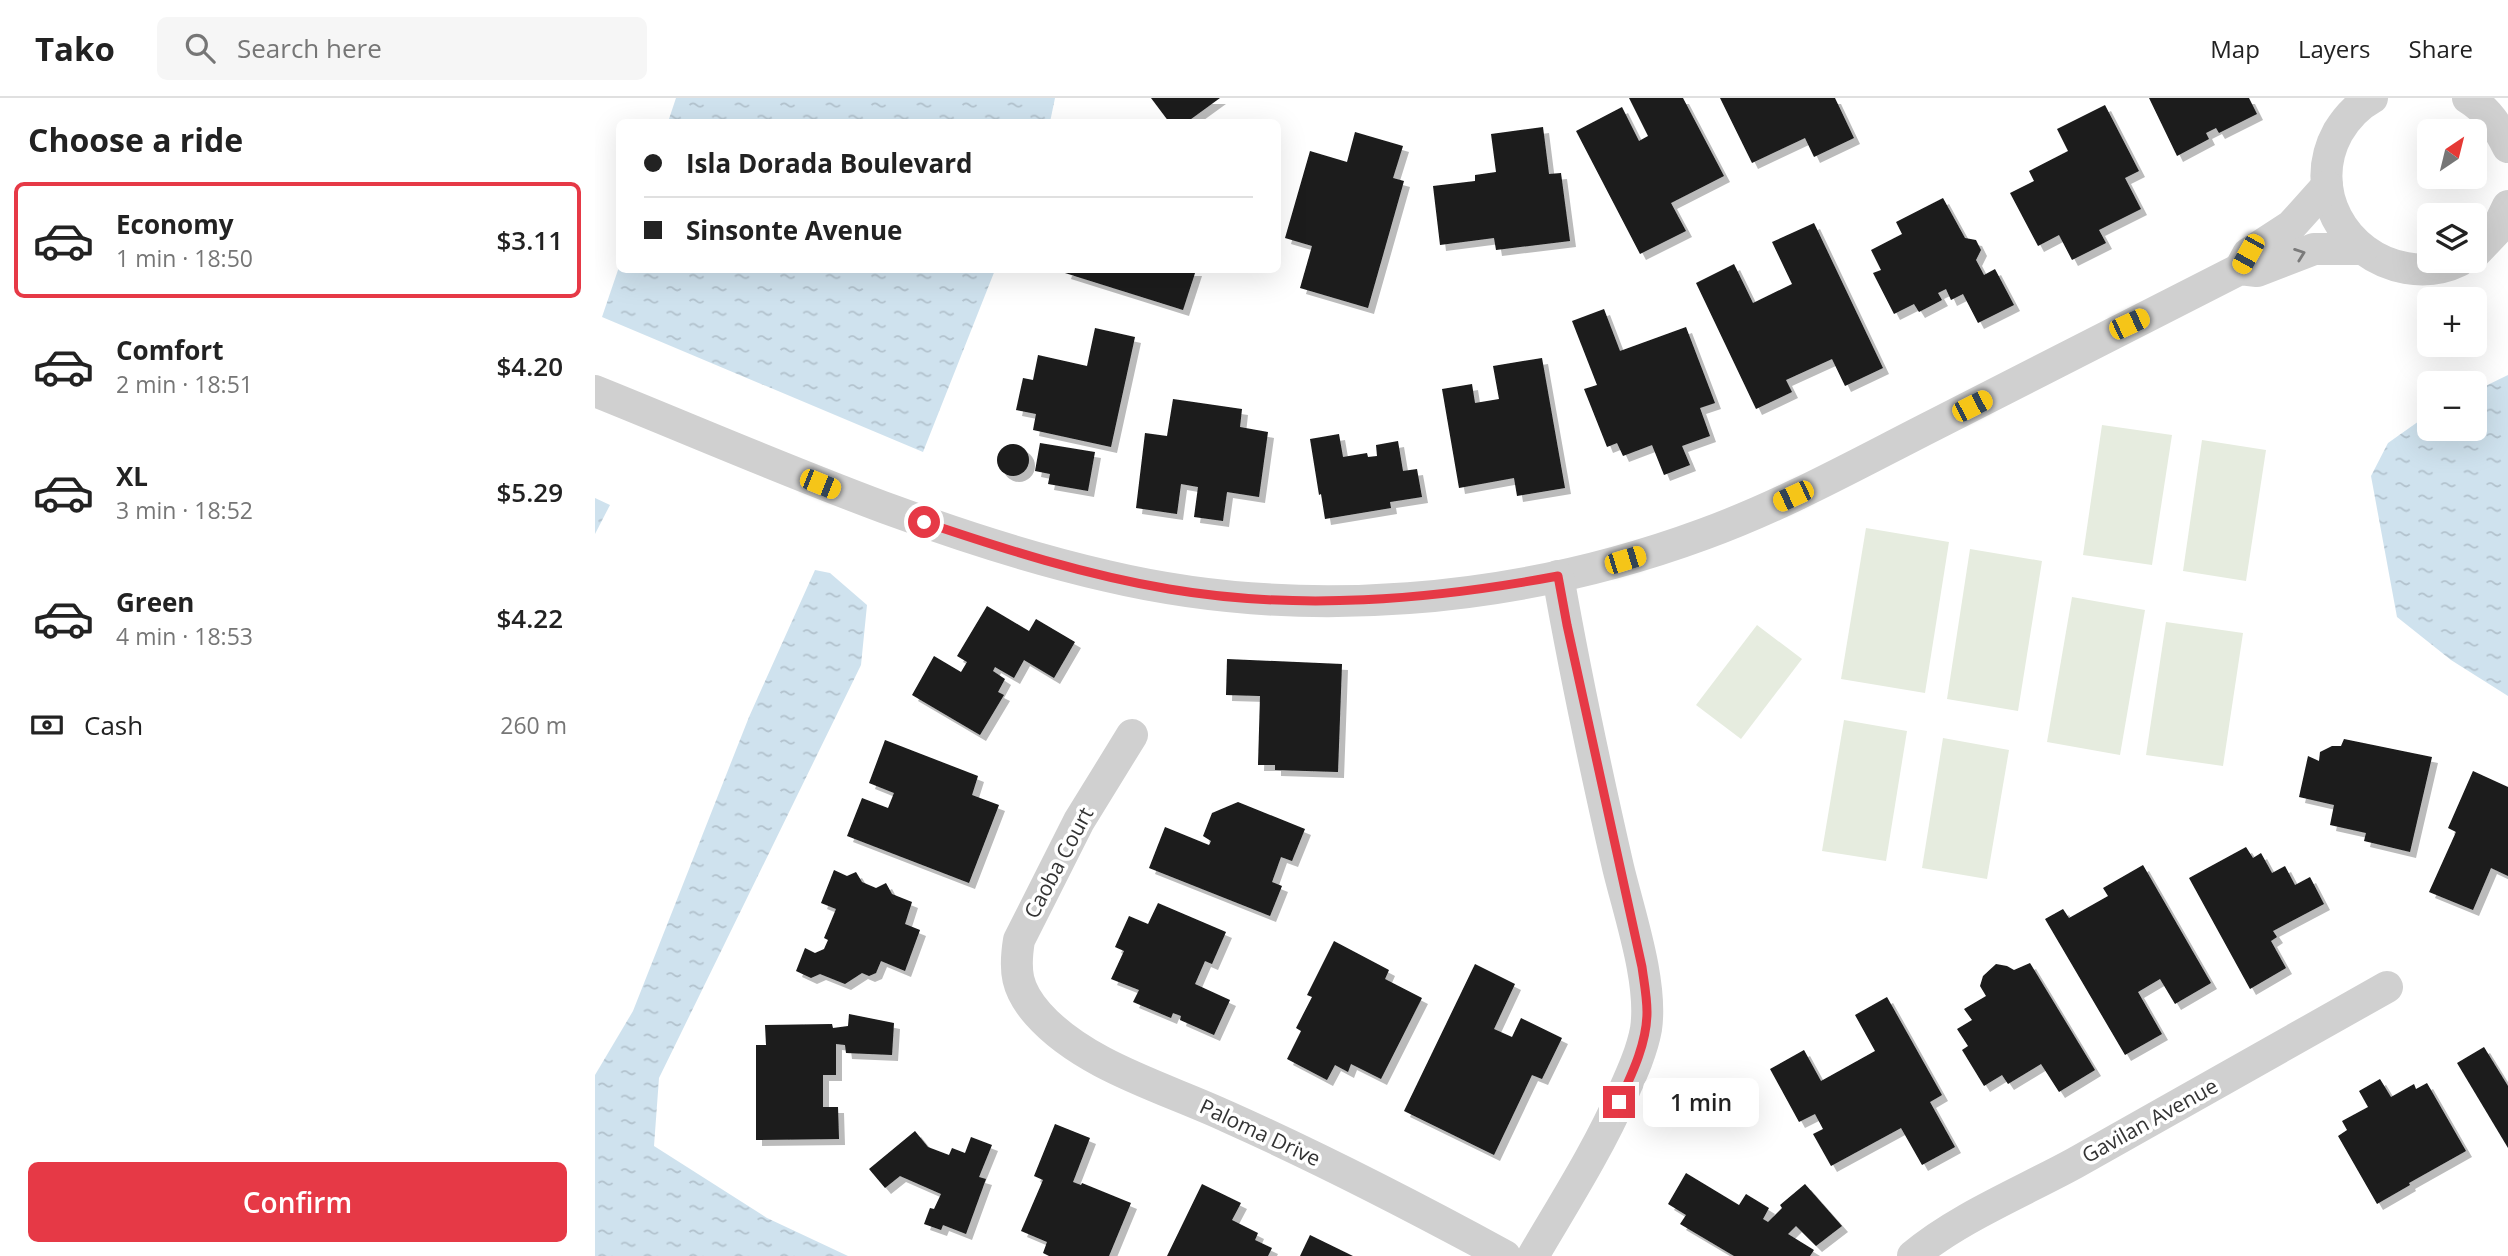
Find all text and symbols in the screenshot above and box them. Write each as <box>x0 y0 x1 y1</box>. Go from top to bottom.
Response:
search box <box>157 17 647 80</box>
text: Tako <box>35 26 115 71</box>
icon: search <box>181 29 219 67</box>
text: Search here <box>237 30 382 66</box>
text: Map <box>2210 32 2260 65</box>
text: Layers <box>2298 32 2371 65</box>
text: Share <box>2409 32 2473 65</box>
text: Choose a ride <box>28 118 243 161</box>
north arrow <box>2417 119 2487 189</box>
map controls <box>2417 119 2487 441</box>
text: Isla Dorada Boulevard <box>686 145 972 181</box>
button: layers <box>2417 203 2487 273</box>
text: Economy <box>116 206 234 242</box>
icon: car <box>32 209 95 272</box>
text: Sinsonte Avenue <box>686 212 902 248</box>
text: $3.11 <box>496 222 563 258</box>
car <box>2229 231 2268 277</box>
text: 1 min · 18:50 <box>116 242 253 274</box>
one-way arrow <box>2293 248 2305 262</box>
button: + <box>2417 287 2487 357</box>
car <box>2106 306 2153 342</box>
text: Comfort <box>116 332 223 368</box>
icon: car <box>32 335 95 398</box>
text: $4.20 <box>496 348 563 384</box>
text: 2 min · 18:51 <box>116 368 253 400</box>
button: − <box>2417 371 2487 441</box>
car <box>1949 387 1996 425</box>
text: XL <box>116 458 148 494</box>
icon: car <box>32 461 95 524</box>
car <box>797 466 844 502</box>
text: $5.29 <box>496 474 563 510</box>
car <box>1770 478 1817 514</box>
text: 3 min · 18:52 <box>116 494 253 526</box>
route start <box>908 506 940 538</box>
car <box>1602 544 1649 576</box>
text: Green <box>116 584 194 620</box>
icon: car <box>32 587 95 650</box>
text: $4.22 <box>496 600 563 636</box>
text: 4 min · 18:53 <box>116 620 253 652</box>
icon: cash <box>28 706 66 744</box>
text: Cash <box>84 707 143 743</box>
text: 260 m <box>500 709 567 741</box>
street label: Caoba Court <box>1017 802 1099 923</box>
street label: Gavilan Avenue <box>2077 1071 2222 1169</box>
callout: 1 min <box>1643 1077 1759 1126</box>
route end <box>1603 1086 1635 1118</box>
text: 1 min <box>1670 1086 1732 1118</box>
street label: Paloma Drive <box>1195 1092 1325 1172</box>
button: Confirm <box>28 1162 567 1242</box>

